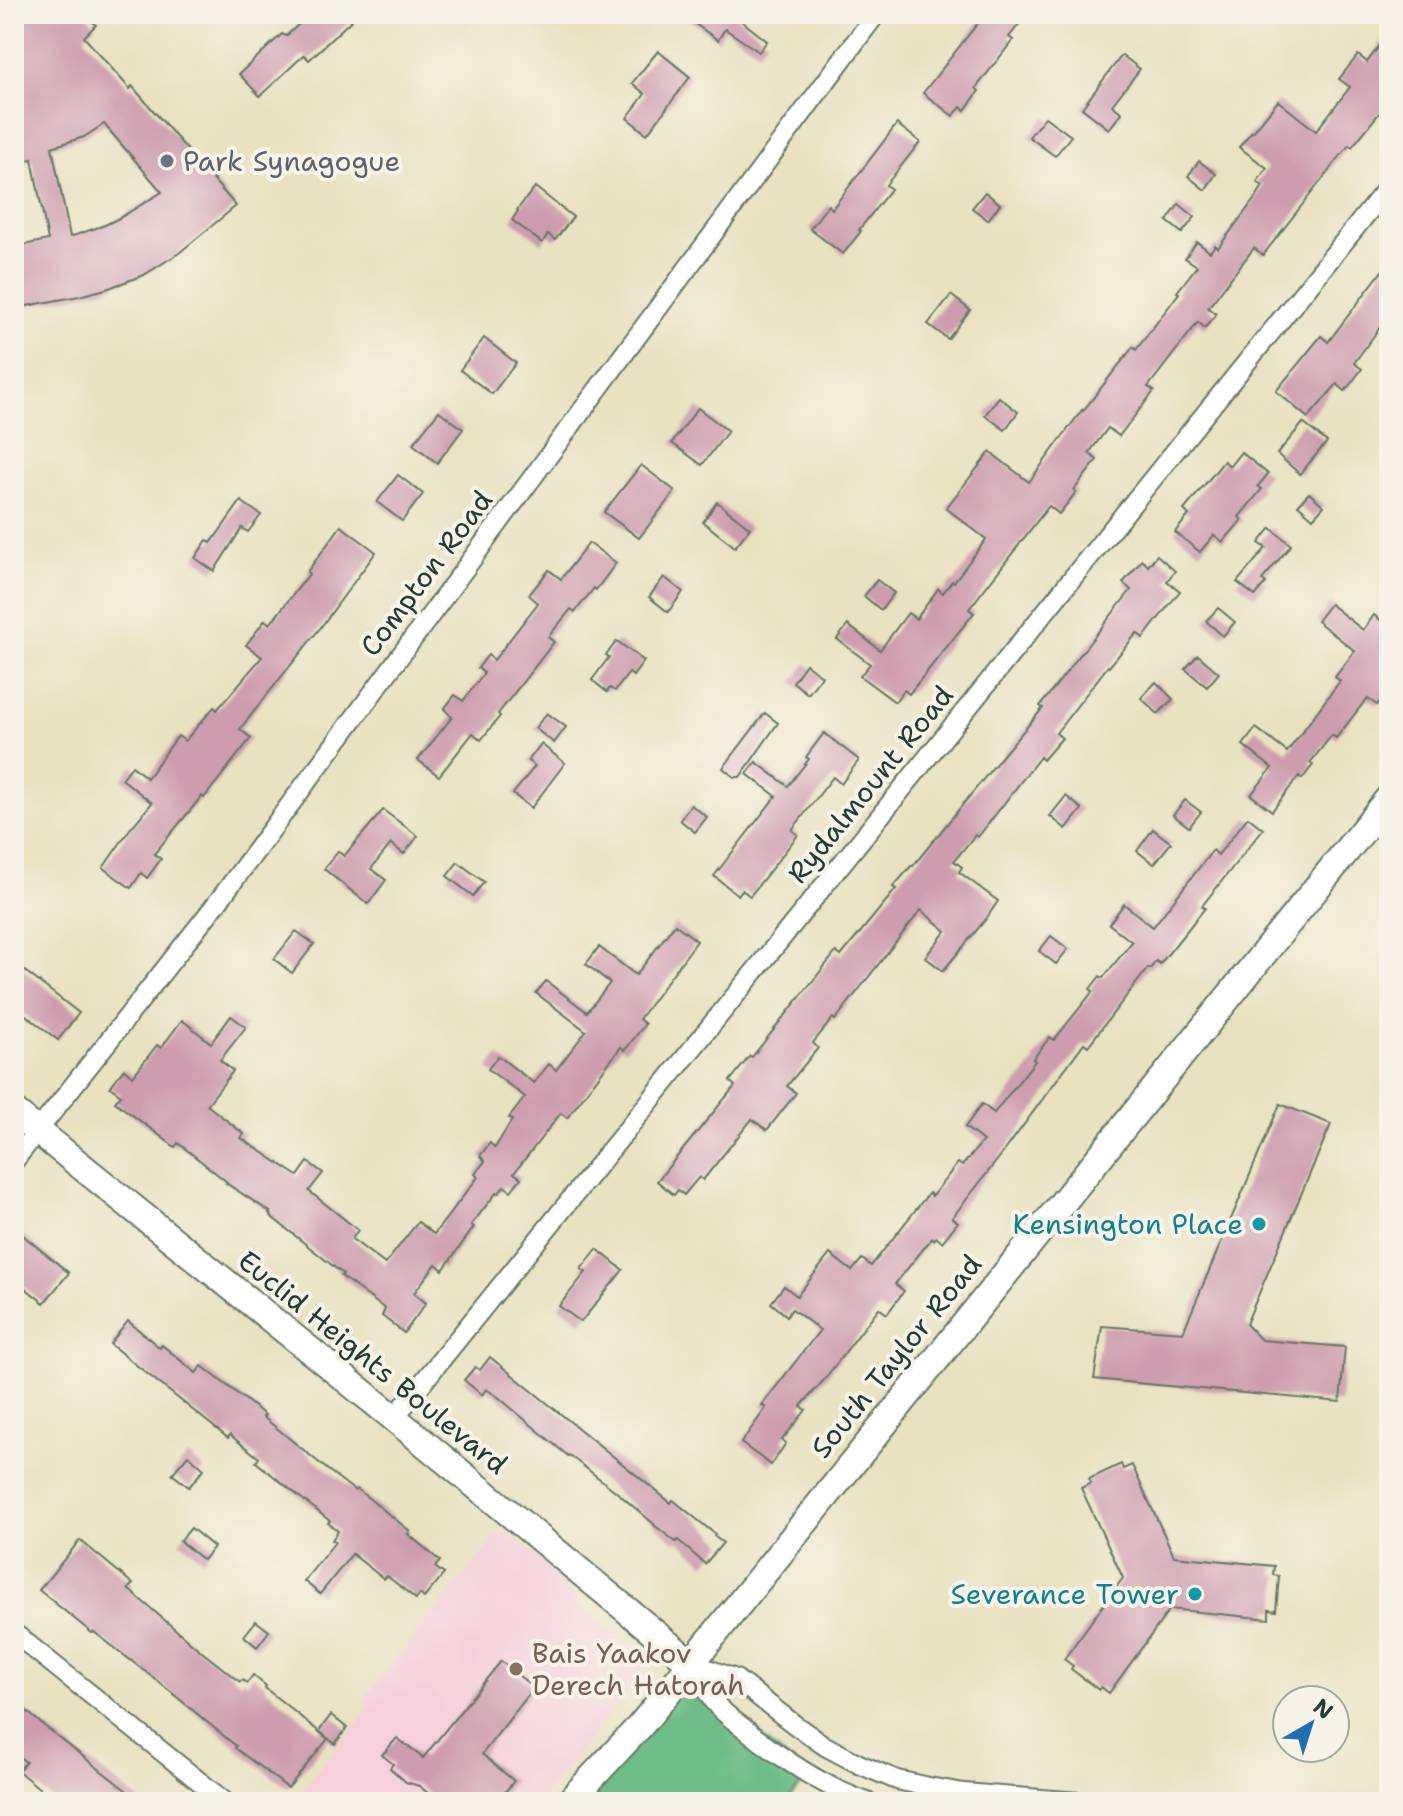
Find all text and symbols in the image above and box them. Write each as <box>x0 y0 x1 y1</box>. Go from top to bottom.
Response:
place label: Park Synagogue <box>183 142 400 180</box>
marker: Park Synagogue <box>158 152 176 170</box>
street label: Compton Road <box>351 482 501 664</box>
street label: Rydalmount Road <box>778 677 962 891</box>
place label: Kensington Place <box>1012 1205 1243 1243</box>
marker: Kensington Place <box>1250 1215 1268 1233</box>
street label: Euclid Heights Boulevard <box>230 1241 516 1483</box>
street label: South Taylor Road <box>802 1246 990 1466</box>
place label: Severance Tower <box>951 1575 1179 1613</box>
marker: Severance Tower <box>1186 1585 1204 1603</box>
place label: Bais Yaakov Derech Hatorah <box>532 1634 745 1704</box>
marker: Bais Yaakov Derech Hatorah <box>507 1660 525 1678</box>
north arrow <box>1271 1684 1351 1764</box>
text: N <box>1307 1692 1339 1726</box>

